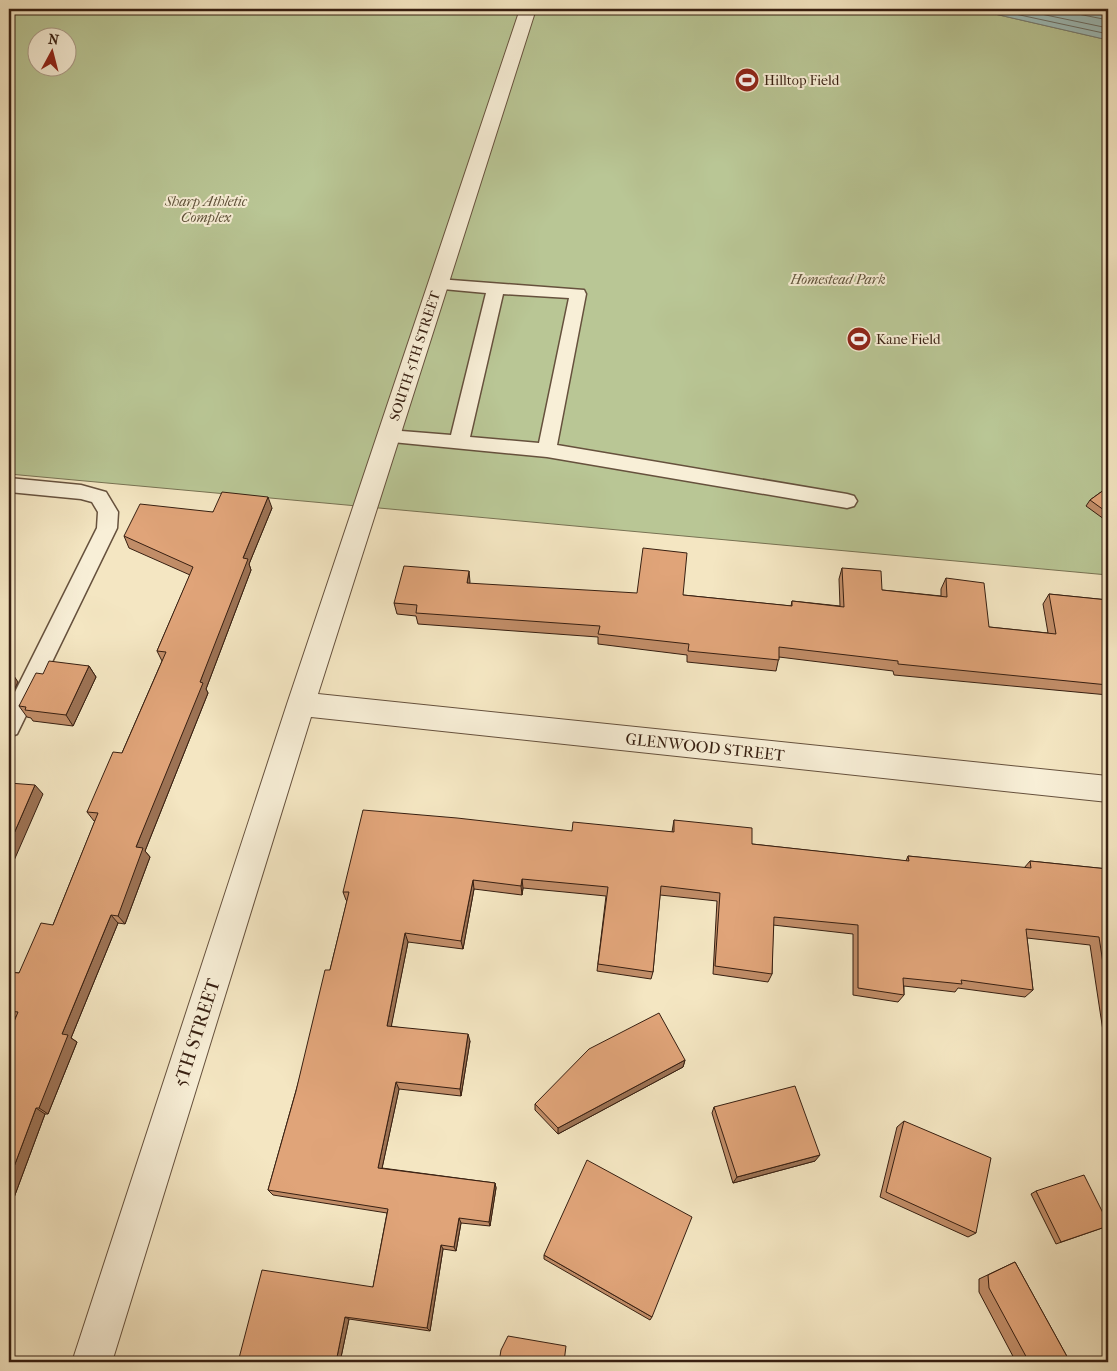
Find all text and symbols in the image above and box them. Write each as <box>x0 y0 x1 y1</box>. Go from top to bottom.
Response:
north arrow <box>28 28 78 78</box>
text: N <box>47 31 60 49</box>
sports icon: Hilltop Field <box>734 67 760 93</box>
place label: Hilltop Field <box>764 72 840 89</box>
park label: Sharp Athletic Complex <box>164 193 248 226</box>
park label: Homestead Park <box>790 271 885 288</box>
street label: SOUTH 5TH STREET <box>386 288 444 423</box>
sports icon: Kane Field <box>846 326 872 352</box>
place label: Kane Field <box>876 331 941 348</box>
street label: GLENWOOD STREET <box>624 729 786 765</box>
street label: 5TH STREET <box>169 976 225 1090</box>

